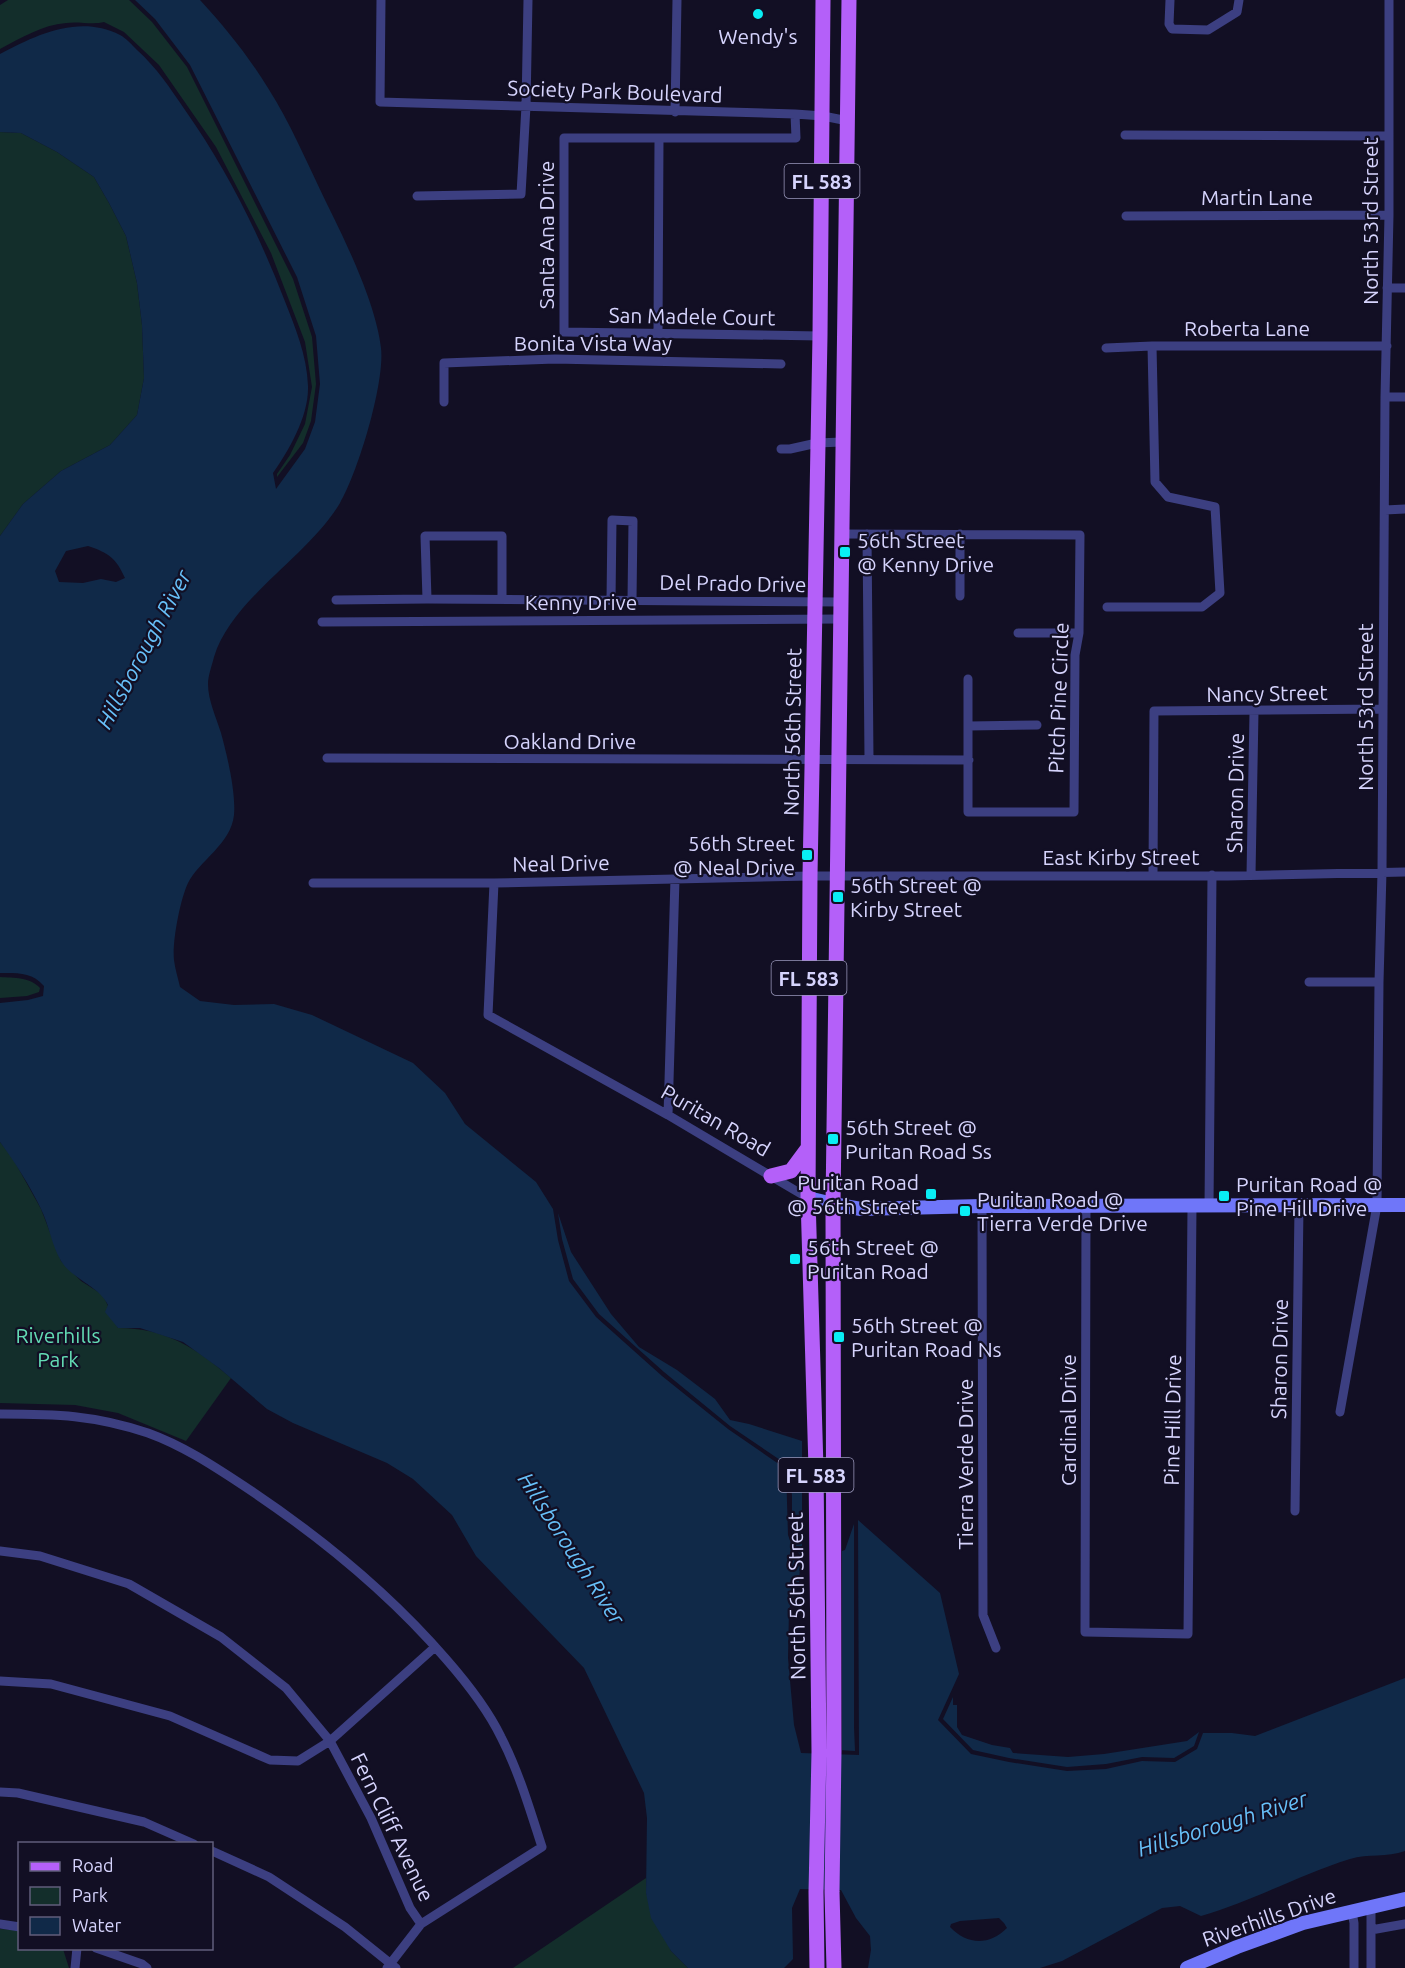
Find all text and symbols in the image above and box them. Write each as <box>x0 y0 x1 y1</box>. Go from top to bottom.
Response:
marker: Wendy's <box>751 7 765 21</box>
place label: Wendy's <box>718 24 798 48</box>
street label: Society Park Boulevard <box>507 75 723 107</box>
street label: North 53rd Street <box>1358 137 1382 305</box>
street label: Santa Ana Drive <box>534 161 558 309</box>
road number: FL 583 <box>784 164 860 198</box>
street label: Martin Lane <box>1201 185 1313 209</box>
street label: San Madele Court <box>608 303 776 329</box>
street label: Roberta Lane <box>1184 316 1310 340</box>
street label: Bonita Vista Way <box>514 331 672 355</box>
place label: 56th Street @ Kenny Drive <box>857 528 994 576</box>
marker: 56th Street @ Kenny Drive <box>838 545 852 559</box>
water label: Hillsborough River <box>91 565 196 733</box>
street label: Del Prado Drive <box>659 570 807 596</box>
street label: Kenny Drive <box>525 590 637 614</box>
street label: Pitch Pine Circle <box>1043 622 1073 774</box>
street label: North 53rd Street <box>1353 623 1377 791</box>
street label: North 56th Street <box>779 648 805 816</box>
street label: Nancy Street <box>1206 680 1328 706</box>
street label: Oakland Drive <box>504 729 636 753</box>
street label: Sharon Drive <box>1222 733 1248 853</box>
place label: 56th Street @ Neal Drive <box>673 831 795 879</box>
street label: East Kirby Street <box>1043 845 1199 869</box>
marker: 56th Street @ Neal Drive <box>800 848 814 862</box>
street label: Neal Drive <box>512 850 610 876</box>
place label: 56th Street @ Kirby Street <box>850 873 982 921</box>
marker: 56th Street @ Kirby Street <box>831 890 845 904</box>
road number: FL 583 <box>772 961 846 995</box>
street label: Puritan Road <box>657 1079 775 1161</box>
place label: 56th Street @ Puritan Road Ss <box>845 1115 992 1163</box>
marker: 56th Street @ Puritan Road Ss <box>826 1132 840 1146</box>
place label: Puritan Road @ 56th Street <box>787 1170 919 1218</box>
place label: Puritan Road @ Pine Hill Drive <box>1236 1172 1382 1220</box>
marker: Puritan Road @ 56th Street <box>924 1187 938 1201</box>
place label: Puritan Road @ Tierra Verde Drive <box>977 1187 1148 1235</box>
marker: Puritan Road @ Pine Hill Drive <box>1217 1189 1231 1203</box>
marker: Puritan Road @ Tierra Verde Drive <box>958 1204 972 1218</box>
place label: 56th Street @ Puritan Road <box>807 1235 939 1283</box>
marker: 56th Street @ Puritan Road <box>788 1252 802 1266</box>
street label: Sharon Drive <box>1266 1299 1292 1419</box>
place label: 56th Street @ Puritan Road Ns <box>851 1313 1002 1361</box>
park label: Riverhills Park <box>15 1323 101 1371</box>
marker: 56th Street @ Puritan Road Ns <box>832 1330 846 1344</box>
street label: Cardinal Drive <box>1056 1354 1080 1486</box>
street label: Pine Hill Drive <box>1159 1354 1185 1486</box>
street label: Tierra Verde Drive <box>953 1379 977 1549</box>
road number: FL 583 <box>778 1458 854 1492</box>
water label: Hillsborough River <box>514 1467 631 1629</box>
street label: North 56th Street <box>783 1512 809 1680</box>
street label: Fern Cliff Avenue <box>347 1749 439 1905</box>
water label: Hillsborough River <box>1134 1785 1310 1861</box>
legend <box>18 1842 213 1950</box>
text: Road <box>72 1855 114 1875</box>
street label: Riverhills Drive <box>1199 1883 1339 1951</box>
text: Park <box>72 1885 108 1905</box>
text: Water <box>72 1915 122 1935</box>

